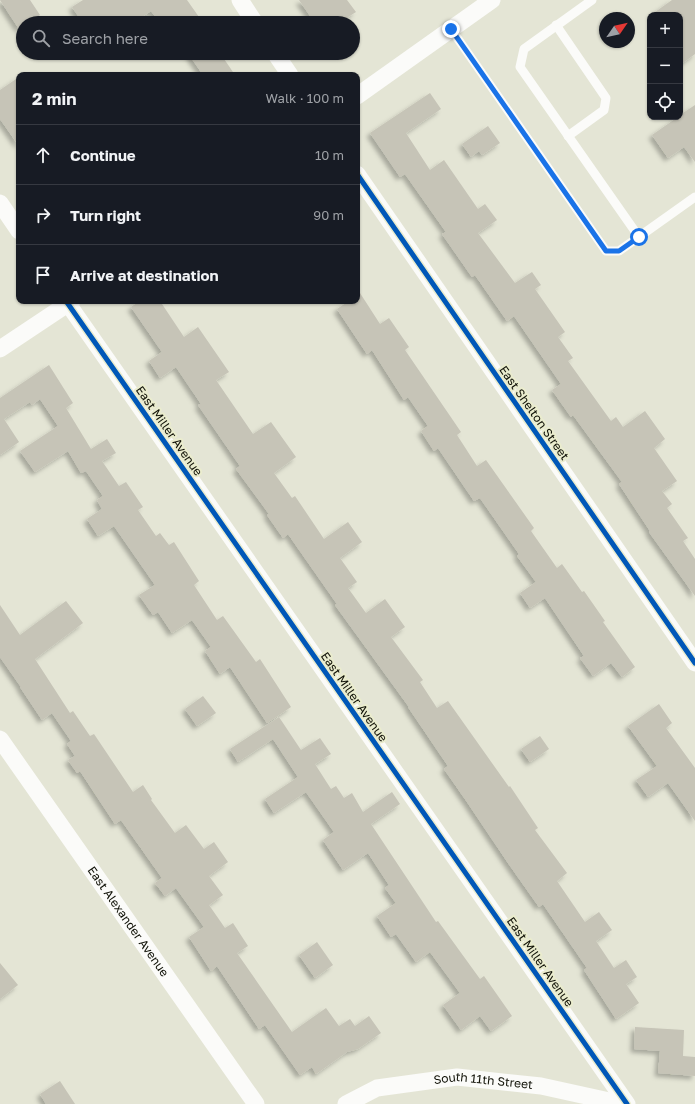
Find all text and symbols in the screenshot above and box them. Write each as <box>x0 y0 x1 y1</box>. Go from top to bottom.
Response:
north arrow <box>599 12 635 48</box>
map controls <box>647 12 683 120</box>
button: + <box>647 12 683 48</box>
search box <box>16 16 360 60</box>
route end <box>442 20 460 38</box>
icon: search <box>30 27 52 49</box>
text: Search here <box>62 29 148 47</box>
button: − <box>647 48 683 84</box>
button: locate <box>647 84 683 120</box>
text: 2 min <box>32 88 76 109</box>
text: Walk · 100 m <box>266 90 344 106</box>
icon: ahead <box>32 144 54 166</box>
text: Continue <box>70 146 136 164</box>
text: 10 m <box>315 147 344 163</box>
icon: right <box>32 204 54 226</box>
text: Turn right <box>70 206 141 224</box>
text: 90 m <box>313 207 344 223</box>
route start <box>630 228 648 246</box>
icon: arrive <box>32 264 54 286</box>
text: Arrive at destination <box>70 266 219 284</box>
street label: East Shelton Street <box>496 363 573 463</box>
street label: East Miller Avenue <box>133 383 206 479</box>
street label: East Miller Avenue <box>318 649 391 745</box>
street label: East Alexander Avenue <box>85 863 172 979</box>
street label: East Miller Avenue <box>504 914 577 1010</box>
street label: South 11th Street <box>433 1069 534 1092</box>

